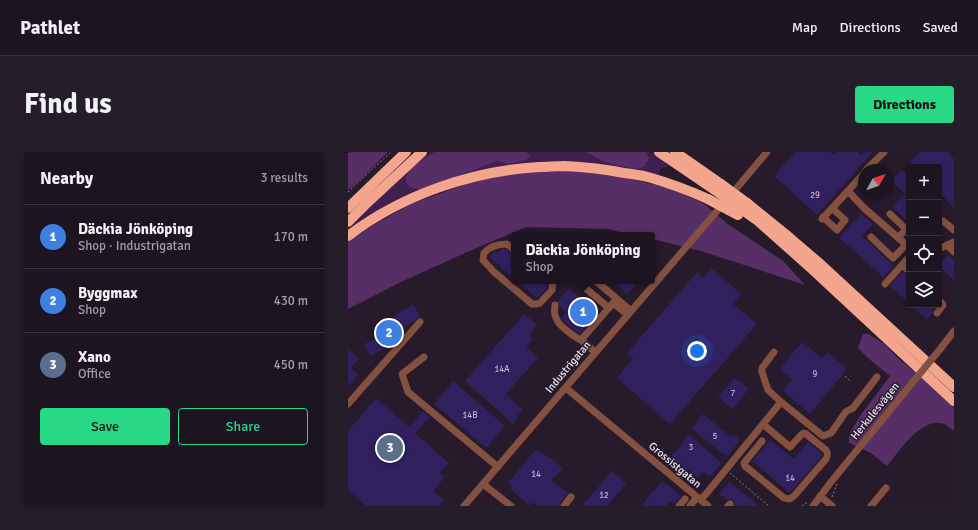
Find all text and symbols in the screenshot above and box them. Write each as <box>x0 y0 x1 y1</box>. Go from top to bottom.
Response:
text: Pathlet <box>20 16 80 40</box>
text: Map <box>792 19 818 36</box>
text: Directions <box>840 19 901 36</box>
text: Saved <box>923 19 958 36</box>
button: Directions <box>855 86 954 123</box>
text: Find us <box>24 87 112 121</box>
north arrow <box>858 164 894 200</box>
map controls <box>906 164 942 308</box>
button: + <box>906 164 942 200</box>
text: Nearby <box>40 168 93 189</box>
text: 3 results <box>260 170 308 186</box>
house number: 29 <box>810 190 820 201</box>
button: − <box>906 200 942 236</box>
text: Däckia Jönköping <box>78 220 193 238</box>
text: 1 <box>49 229 57 245</box>
text: 170 m <box>274 229 308 245</box>
popup <box>511 232 655 284</box>
button: locate <box>906 236 942 272</box>
text: Shop · Industrigatan <box>78 238 191 254</box>
text: Däckia Jönköping <box>525 241 641 259</box>
text: Shop <box>525 259 553 275</box>
button: layers <box>906 272 942 308</box>
text: Byggmax <box>78 284 137 302</box>
text: 2 <box>49 293 57 309</box>
text: 430 m <box>274 293 308 309</box>
pin: 1 <box>570 297 596 327</box>
text: Shop <box>78 302 106 318</box>
pin: 2 <box>376 318 402 348</box>
street label: Industrigatan <box>543 338 593 396</box>
your location <box>687 341 707 361</box>
text: Xano <box>78 348 111 366</box>
text: 3 <box>49 357 57 373</box>
text: 450 m <box>274 357 308 373</box>
house number: 14A <box>494 364 510 375</box>
text: Office <box>78 366 111 382</box>
house number: 9 <box>813 369 818 380</box>
street label: Herkulesvägen <box>848 380 902 442</box>
house number: 7 <box>731 388 736 399</box>
button: Save <box>40 408 170 445</box>
button: Share <box>178 408 308 445</box>
house number: 14B <box>462 410 478 421</box>
house number: 5 <box>713 431 718 442</box>
pin: 3 <box>377 433 403 463</box>
street label: Grossistgatan <box>646 439 704 491</box>
house number: 3 <box>689 442 694 453</box>
house number: 14 <box>531 469 541 480</box>
house number: 14 <box>785 473 795 484</box>
house number: 12 <box>599 490 609 501</box>

